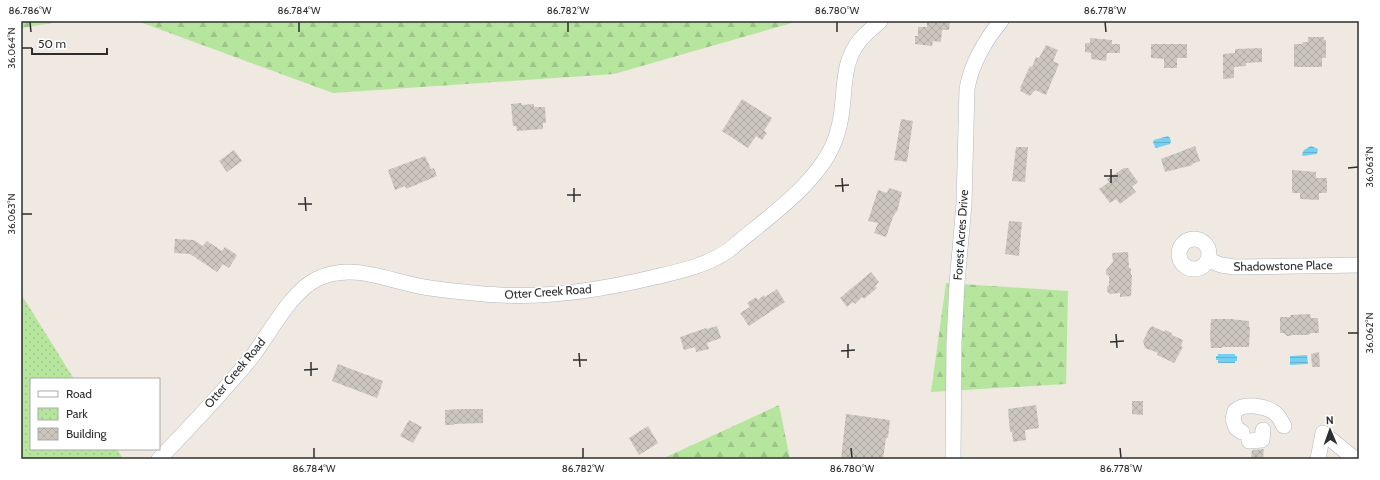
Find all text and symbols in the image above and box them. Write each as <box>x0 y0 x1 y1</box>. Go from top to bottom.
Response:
text: 86.786°W <box>9 4 52 17</box>
text: 86.784°W <box>278 4 321 17</box>
text: 86.782°W <box>547 4 590 17</box>
text: 86.780°W <box>815 4 860 17</box>
text: 86.778°W <box>1084 4 1127 17</box>
text: 36.064°N <box>5 27 18 69</box>
scale bar <box>32 30 107 56</box>
text: 50 m <box>38 36 66 51</box>
text: 36.063°N <box>1363 146 1376 188</box>
street label: Forest Acres Drive <box>950 189 971 281</box>
text: 36.063°N <box>5 193 18 235</box>
street label: Shadowstone Place <box>1233 257 1333 274</box>
street label: Otter Creek Road <box>504 281 592 302</box>
text: 36.062°N <box>1363 313 1376 353</box>
street label: Otter Creek Road <box>201 334 268 411</box>
legend <box>30 378 160 450</box>
text: Road <box>66 386 92 401</box>
text: Park <box>66 406 88 421</box>
north arrow <box>1310 410 1350 450</box>
text: N <box>1326 413 1334 427</box>
text: Building <box>66 426 108 441</box>
text: 86.784°W <box>293 462 336 475</box>
text: 86.782°W <box>562 462 605 475</box>
text: 86.780°W <box>830 462 875 475</box>
text: 86.778°W <box>1100 462 1143 475</box>

